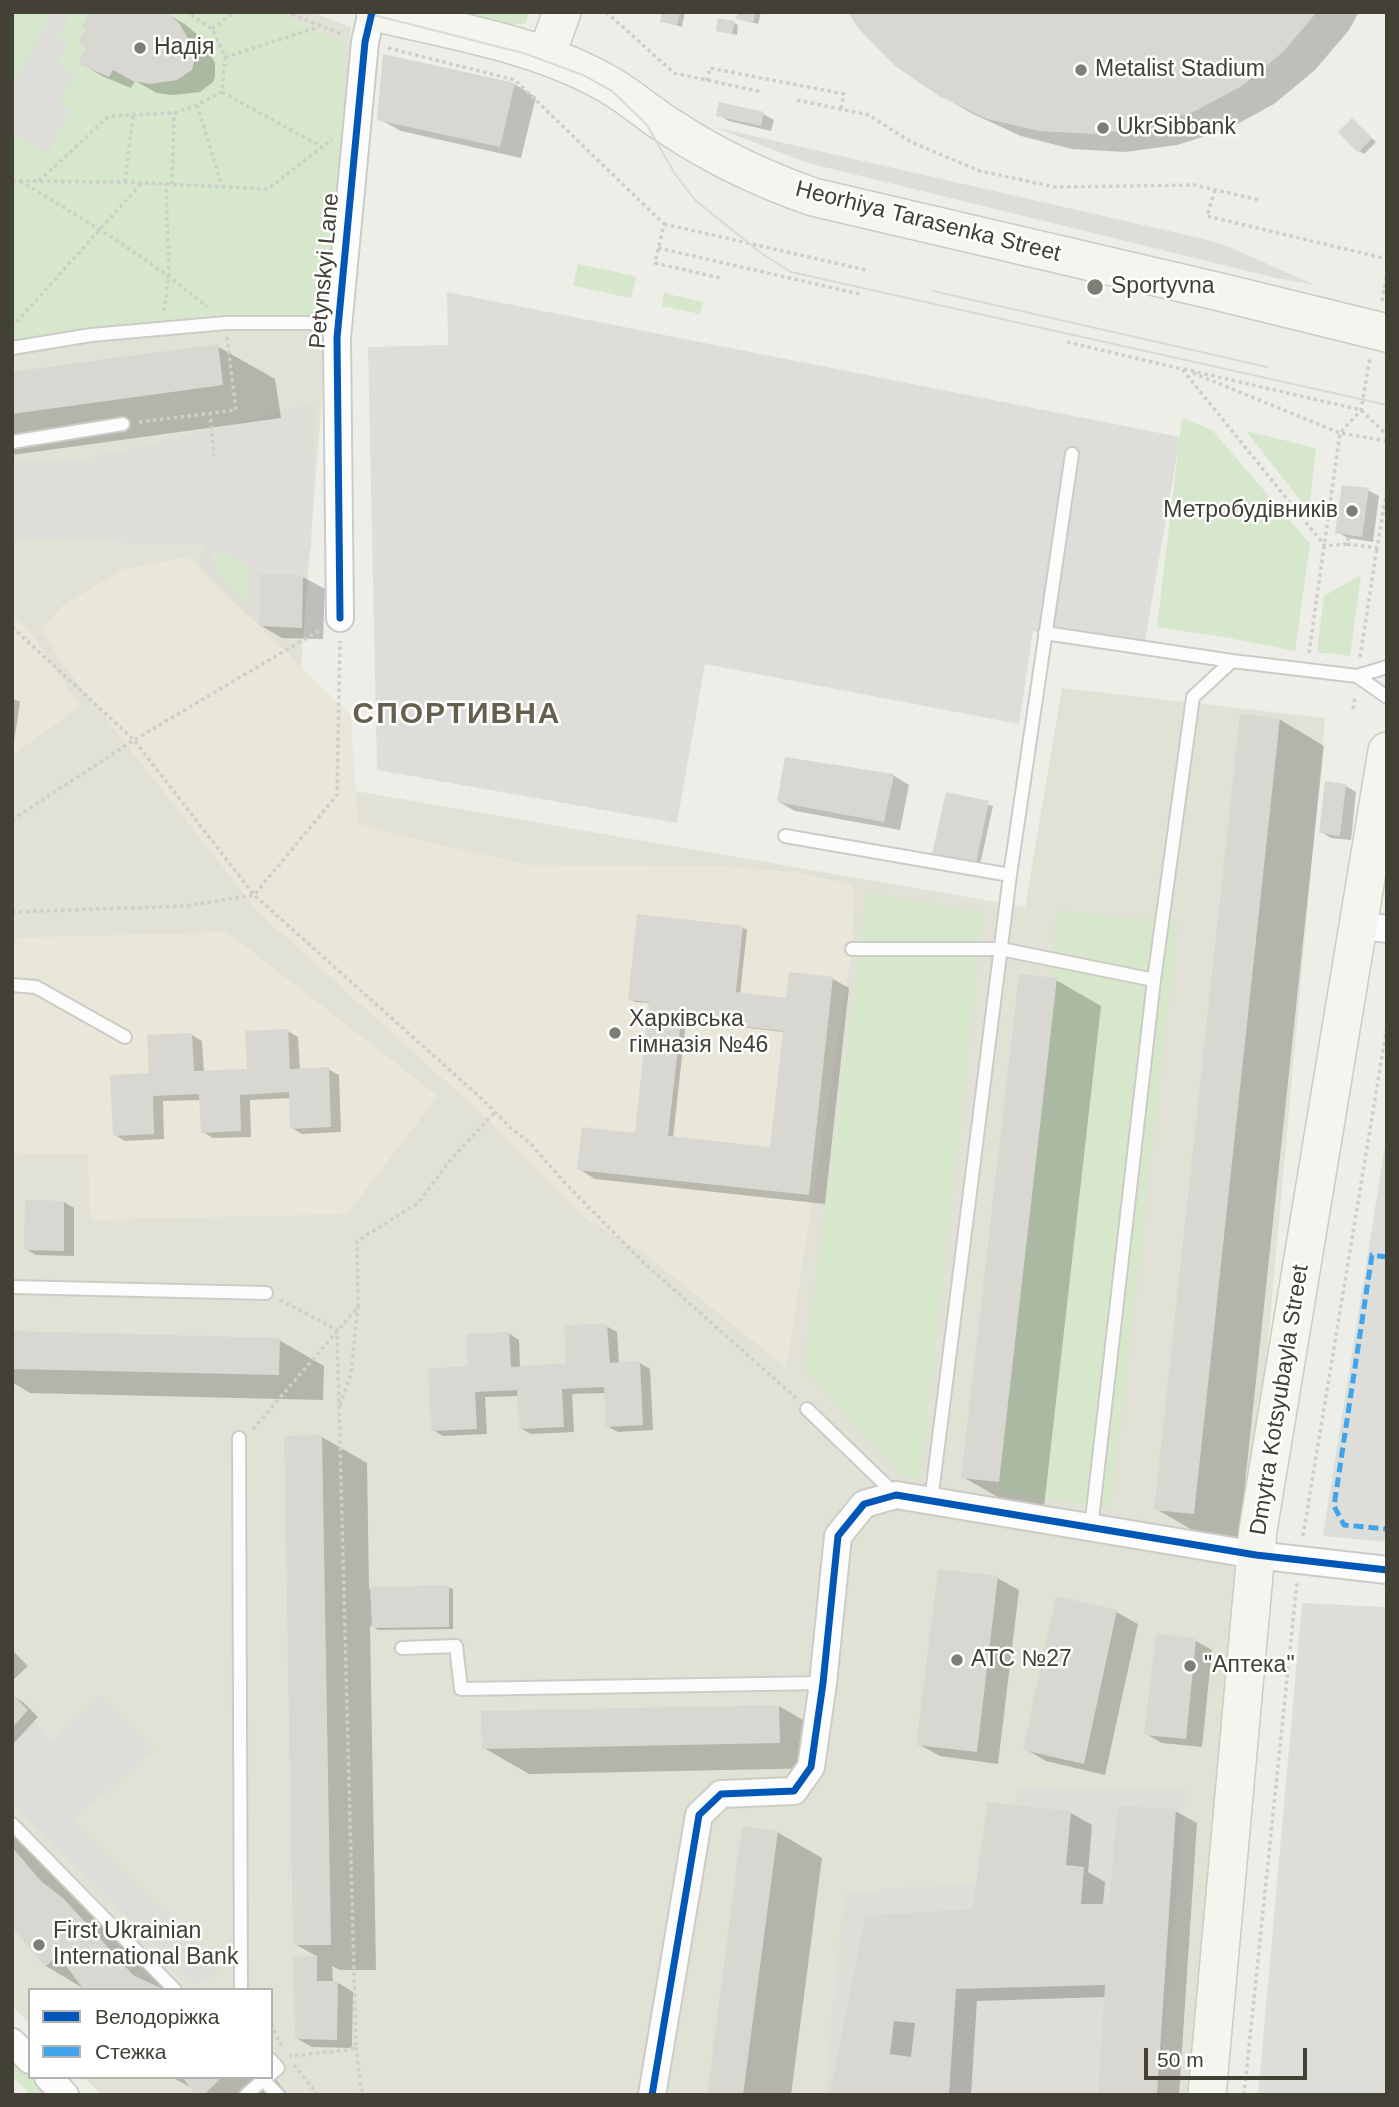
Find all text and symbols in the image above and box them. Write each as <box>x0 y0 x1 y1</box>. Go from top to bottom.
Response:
place label: Надія <box>154 34 214 62</box>
marker: Надія <box>132 40 148 56</box>
place label: Metalist Stadium <box>1095 56 1265 84</box>
marker: Metalist Stadium <box>1073 62 1089 78</box>
place label: UkrSibbank <box>1117 114 1236 142</box>
marker: UkrSibbank <box>1095 120 1111 136</box>
street label: Heorhiya Tarasenka Street <box>793 176 1063 268</box>
street label: Petynskyi Lane <box>304 192 346 350</box>
place label: Sportyvna <box>1111 273 1215 301</box>
marker: Sportyvna <box>1085 277 1105 297</box>
place label: Метробудівників <box>1163 497 1338 525</box>
marker: Метробудівників <box>1344 503 1360 519</box>
district label: СПОРТИВНА <box>354 697 560 733</box>
place label: Харківська гімназія №46 <box>629 1006 768 1060</box>
marker: Харківська гімназія №46 <box>607 1025 623 1041</box>
street label: Dmytra Kotsyubayla Street <box>1245 1263 1315 1537</box>
place label: АТС №27 <box>971 1646 1072 1674</box>
marker: АТС №27 <box>949 1652 965 1668</box>
place label: "Аптека" <box>1204 1652 1295 1680</box>
marker: "Аптека" <box>1182 1658 1198 1674</box>
place label: First Ukrainian International Bank <box>53 1918 238 1972</box>
marker: First Ukrainian International Bank <box>31 1937 47 1953</box>
legend <box>28 1988 273 2079</box>
text: Велодоріжка <box>95 2005 219 2028</box>
scale bar <box>1147 2034 1310 2078</box>
text: Стежка <box>95 2040 166 2063</box>
text: 50 m <box>1157 2048 1204 2071</box>

